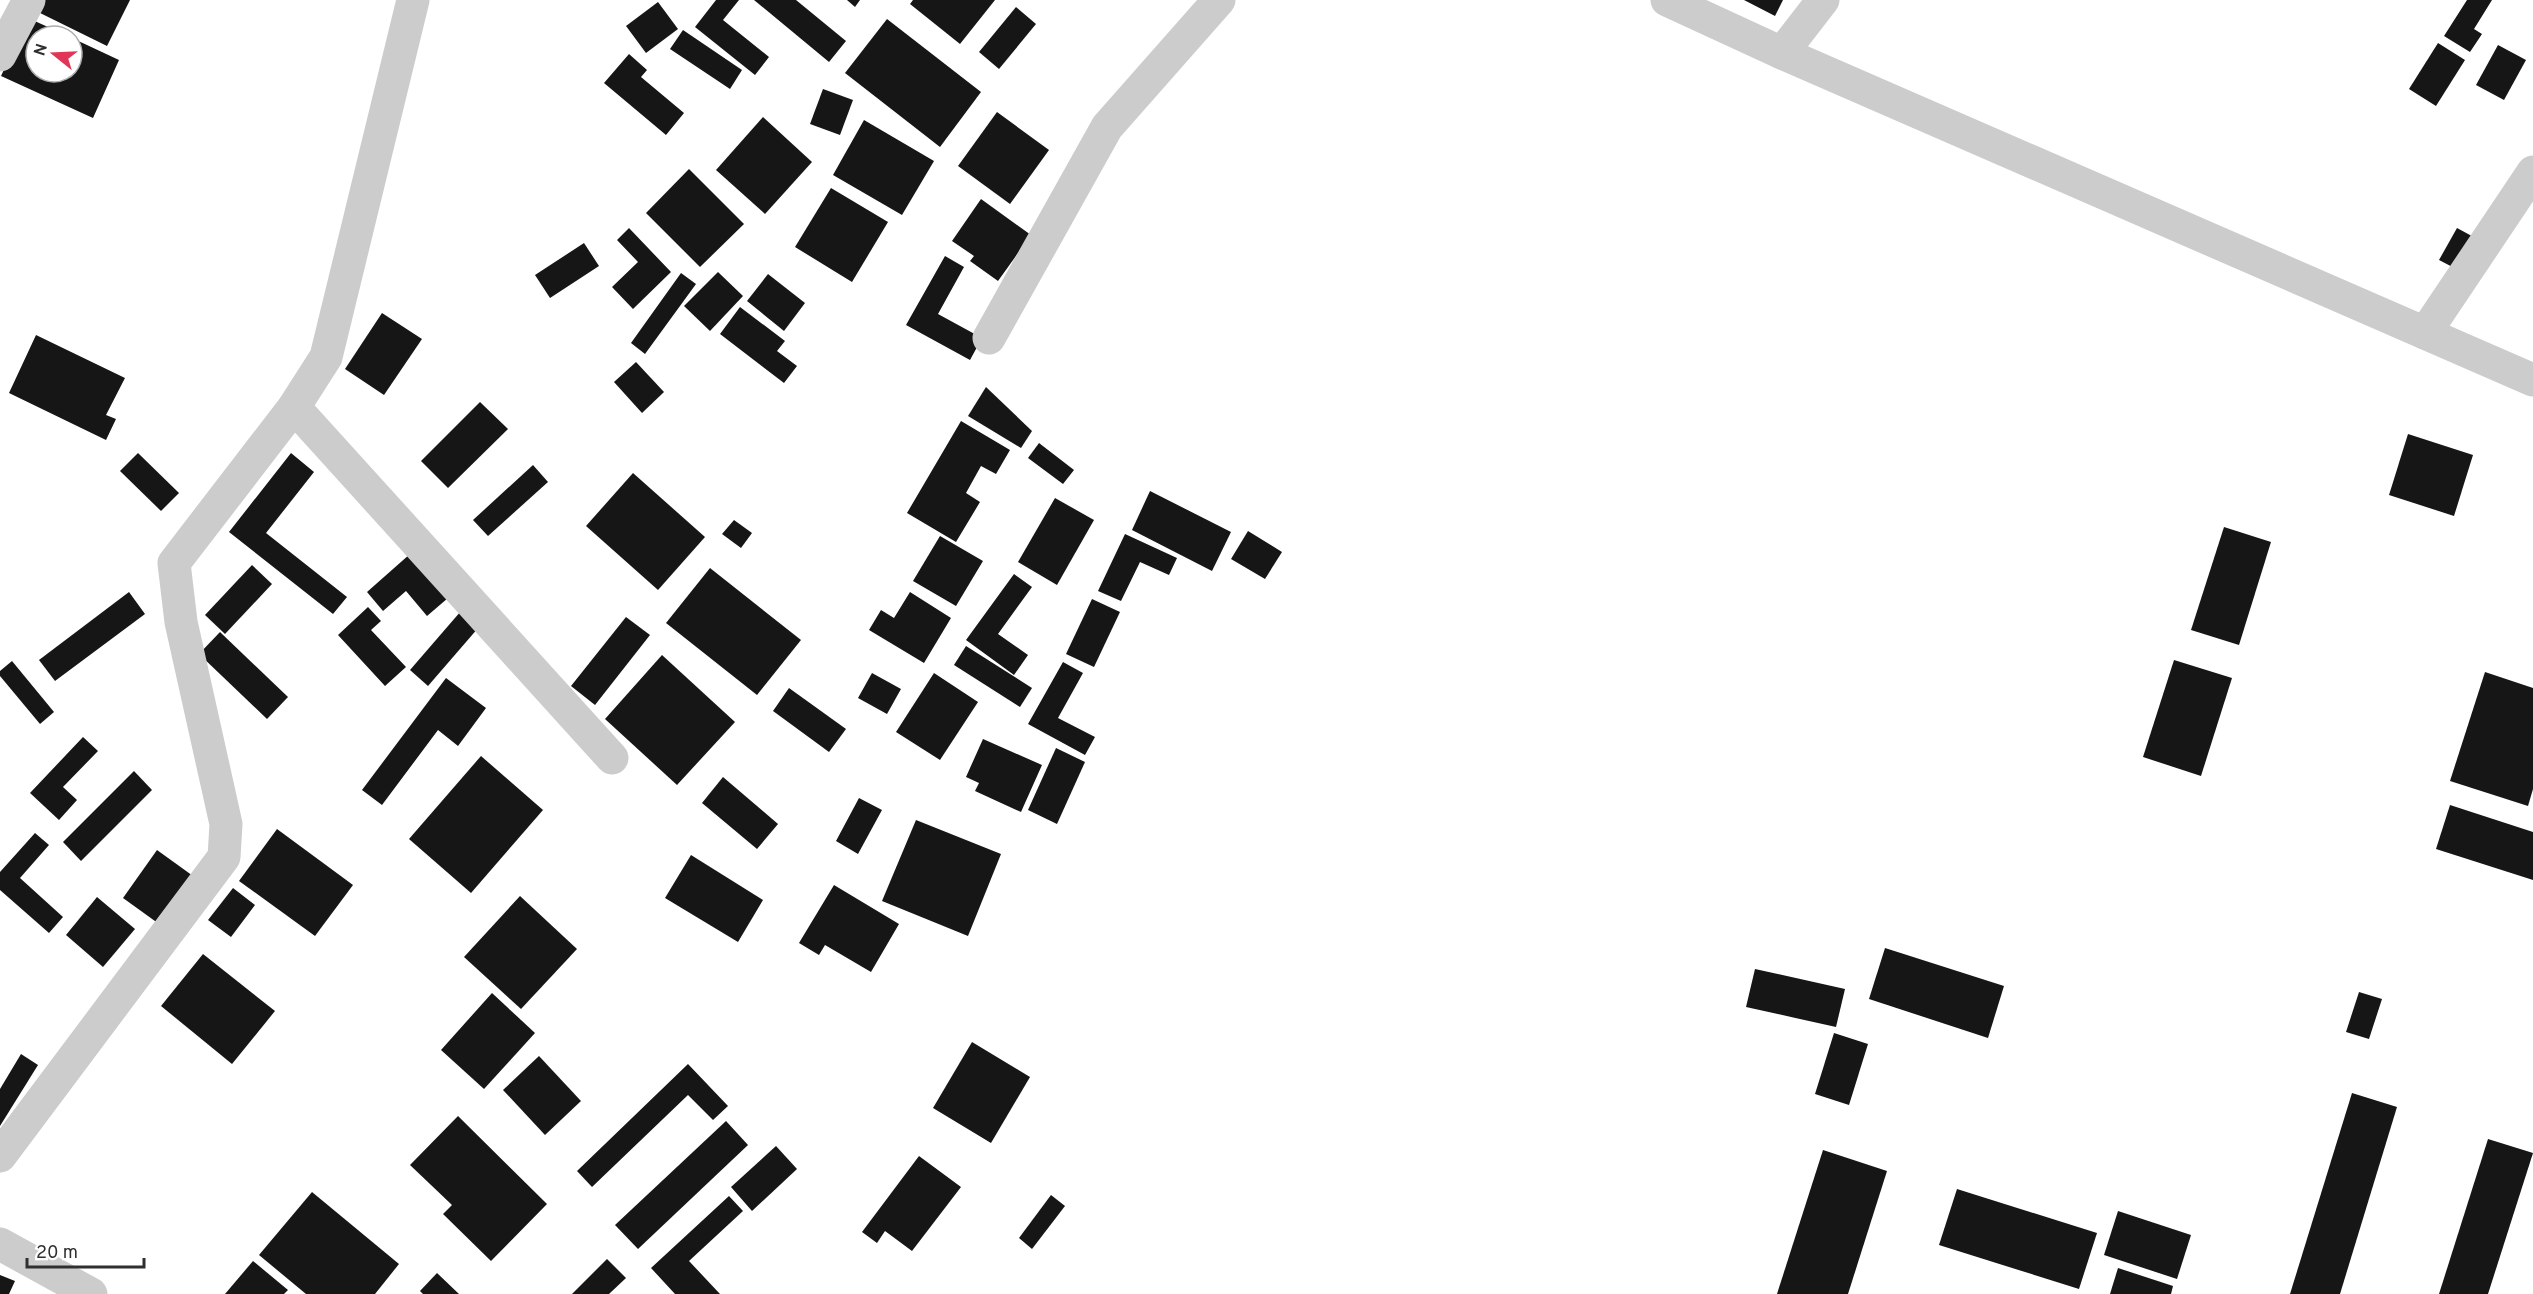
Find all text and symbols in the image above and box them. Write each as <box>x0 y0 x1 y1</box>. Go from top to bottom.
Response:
north arrow <box>24 24 84 84</box>
text: N <box>30 41 53 59</box>
scale bar <box>27 1231 144 1269</box>
text: 20 m <box>36 1242 78 1265</box>

